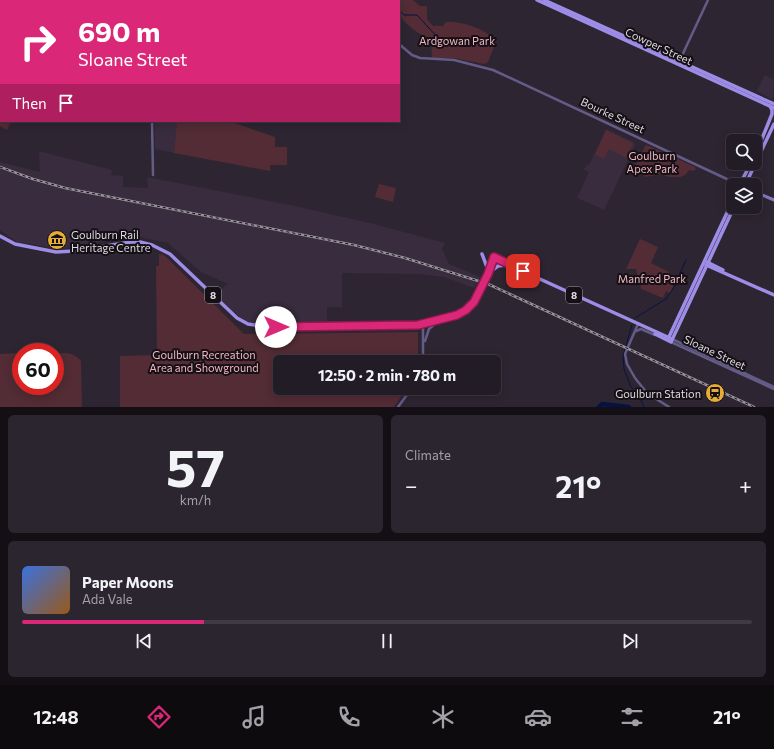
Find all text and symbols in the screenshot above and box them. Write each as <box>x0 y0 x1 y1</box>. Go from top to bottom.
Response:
text: 690 m <box>78 14 160 48</box>
icon: right <box>12 16 64 68</box>
street label: Cowper Street <box>623 25 695 67</box>
park label: Ardgowan Park <box>419 34 495 47</box>
text: Sloane Street <box>78 48 187 70</box>
icon: arrive <box>55 92 77 114</box>
text: Then <box>12 94 47 112</box>
street label: Bourke Street <box>579 95 647 136</box>
map controls <box>726 134 762 214</box>
button: search <box>726 134 762 170</box>
park label: Goulburn Apex Park <box>627 149 677 175</box>
button: layers <box>726 178 762 214</box>
place label: Goulburn Rail Heritage Centre <box>71 228 151 254</box>
museum icon: Goulburn Rail Heritage Centre <box>46 229 68 251</box>
pin <box>506 254 540 288</box>
icon: arrive <box>512 260 534 282</box>
park label: Manfred Park <box>618 272 686 285</box>
road number: 8 <box>205 287 221 303</box>
road number: 8 <box>566 287 582 303</box>
position arrow <box>255 306 297 348</box>
street label: Sloane Street <box>682 332 748 372</box>
speed limit sign: 60 <box>12 343 64 395</box>
park label: Goulburn Recreation Area and Showground <box>149 348 259 374</box>
text: 12:50 · 2 min · 780 m <box>318 366 456 384</box>
station icon: Goulburn Station <box>704 382 726 404</box>
place label: Goulburn Station <box>615 387 701 400</box>
text: 57 <box>166 434 225 498</box>
text: Climate <box>405 447 451 463</box>
text: 21° <box>555 467 601 504</box>
text: − <box>405 472 418 499</box>
text: + <box>739 472 752 499</box>
text: km/h <box>180 492 211 508</box>
text: Paper Moons <box>82 573 173 591</box>
text: Ada Vale <box>82 591 133 607</box>
icon: previous <box>133 630 155 652</box>
icon: pause <box>376 630 398 652</box>
icon: next <box>619 630 641 652</box>
icon: directions <box>145 703 173 731</box>
icon: music <box>240 703 268 731</box>
icon: phone <box>335 703 363 731</box>
icon: climate <box>429 703 457 731</box>
icon: car <box>524 703 552 731</box>
icon: filters <box>618 703 646 731</box>
text: 12:48 <box>33 706 79 728</box>
text: 21° <box>713 706 741 728</box>

